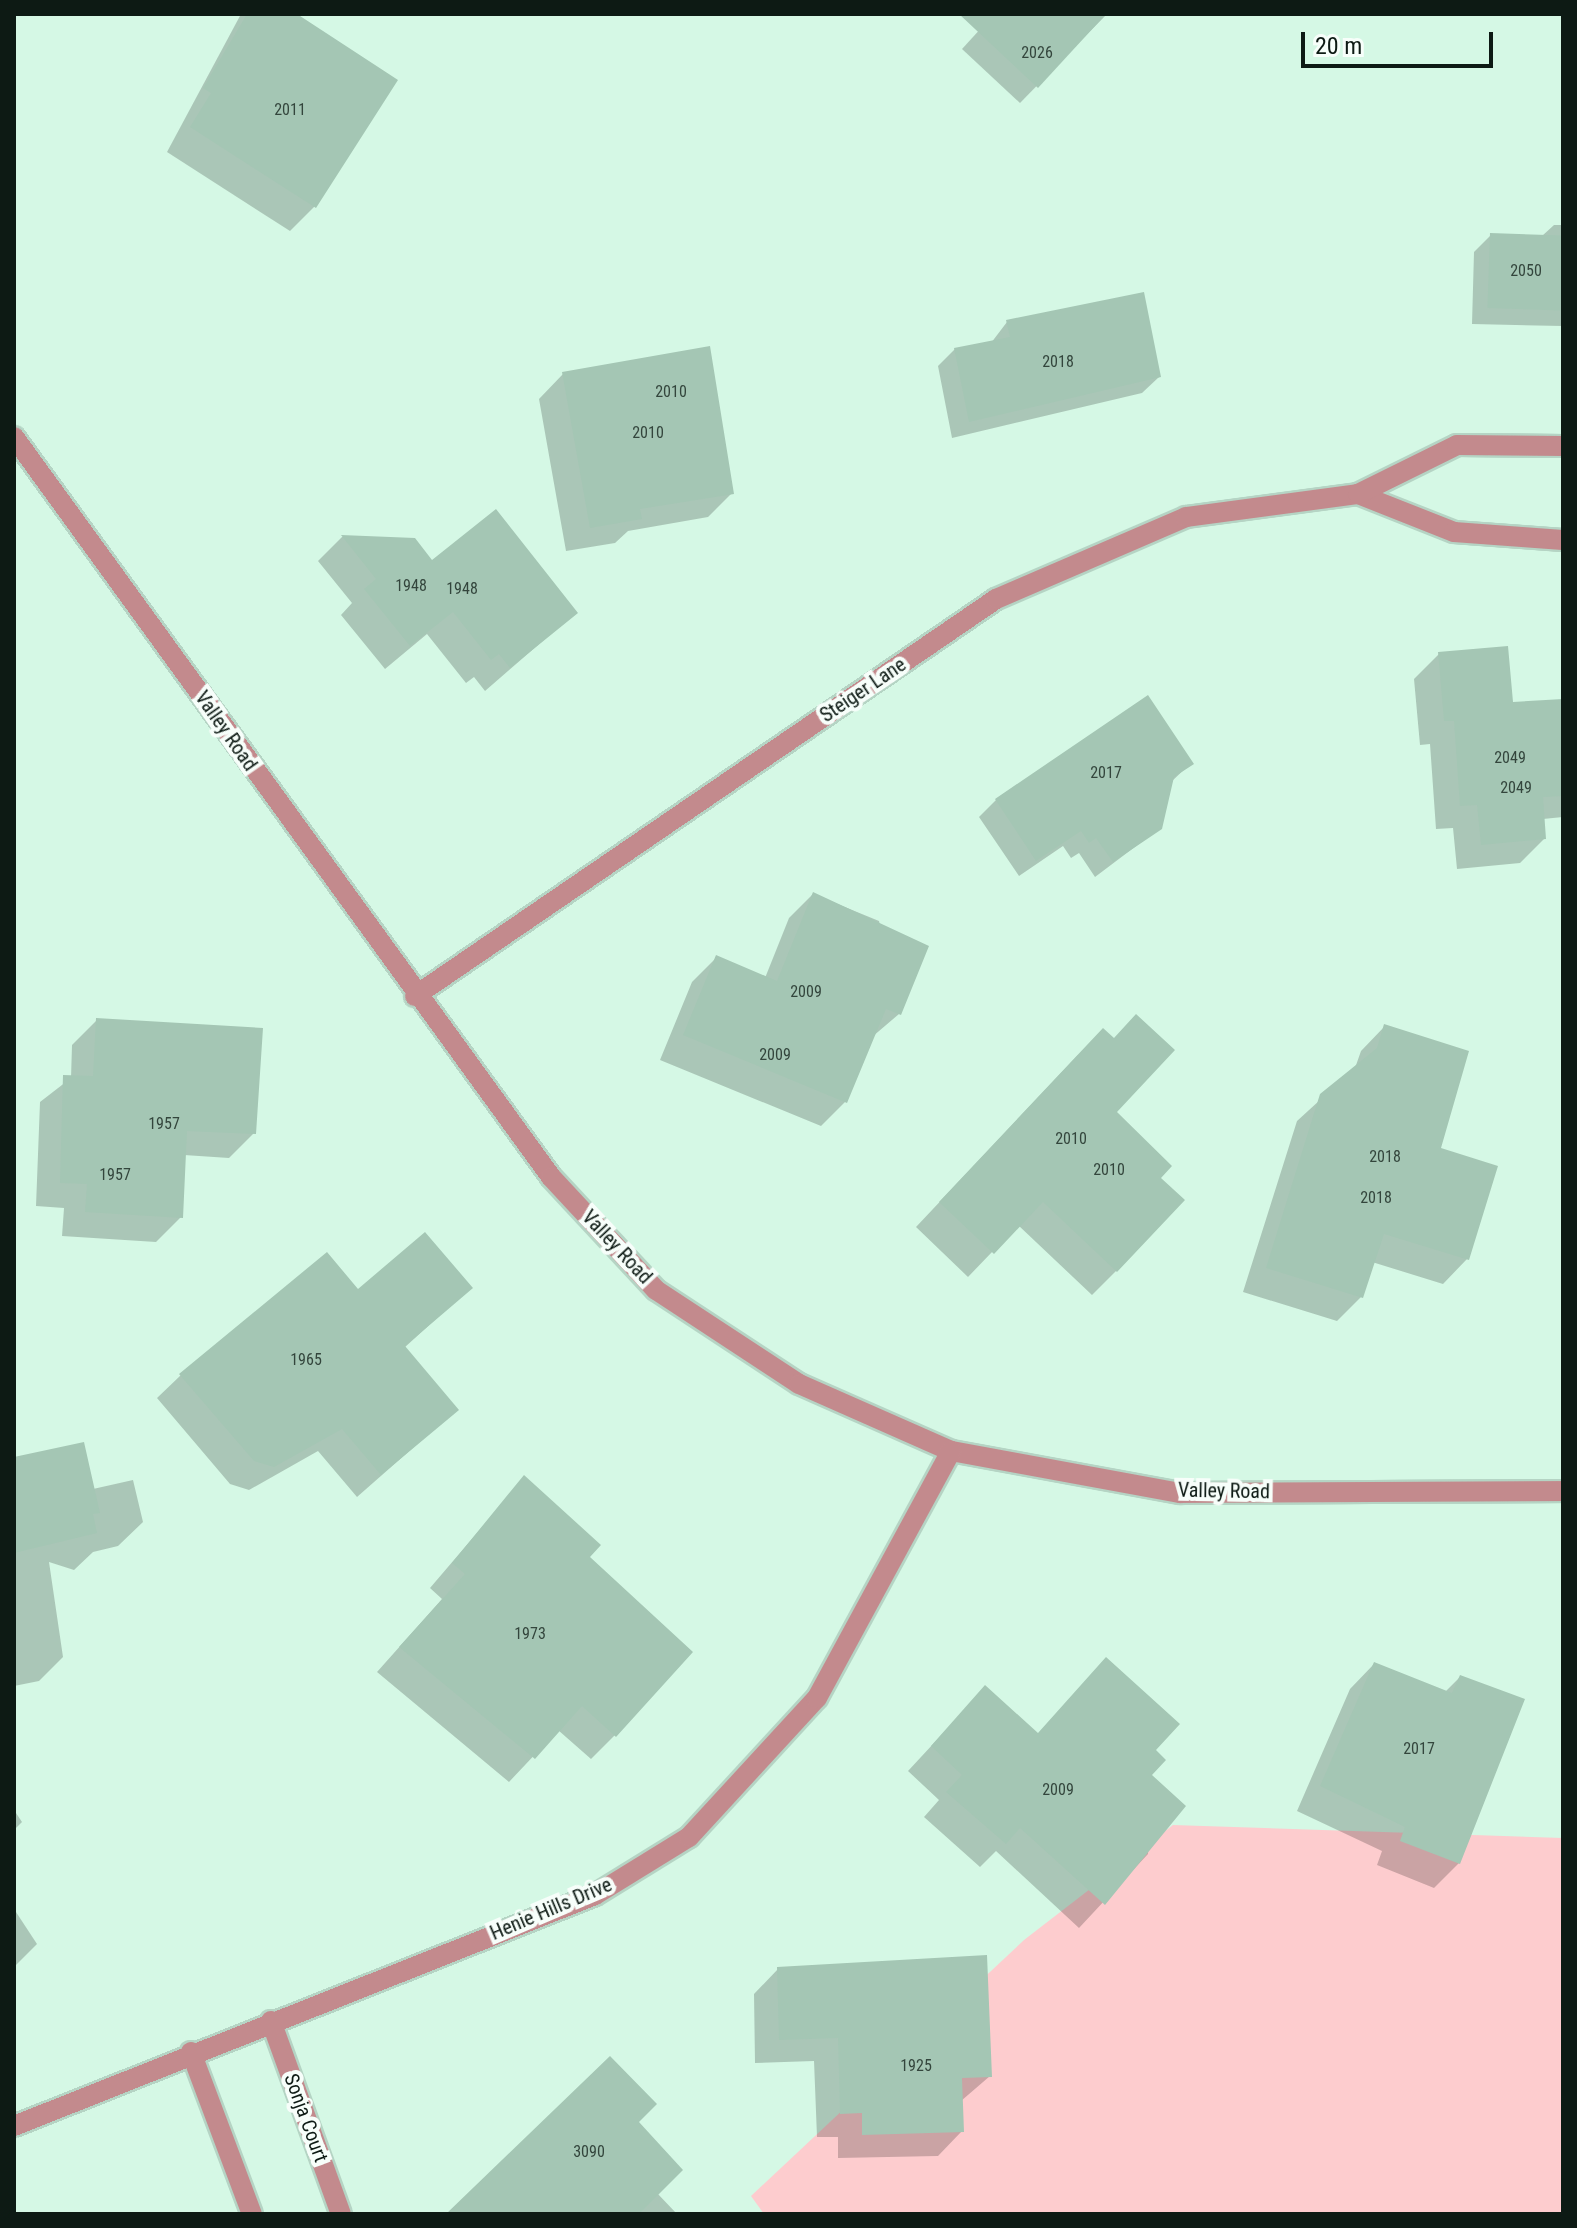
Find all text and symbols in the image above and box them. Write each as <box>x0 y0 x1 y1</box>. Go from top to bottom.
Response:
scale bar <box>1305 16 1497 66</box>
text: 20 m <box>1315 32 1362 60</box>
house number: 2026 <box>1021 43 1053 63</box>
house number: 2011 <box>274 100 306 120</box>
house number: 2050 <box>1510 261 1542 281</box>
house number: 2018 <box>1042 352 1074 372</box>
house number: 2010 <box>655 382 687 402</box>
house number: 2010 <box>632 423 664 443</box>
house number: 1948 <box>395 576 427 596</box>
house number: 1948 <box>446 579 478 599</box>
street label: Steiger Lane <box>816 653 910 727</box>
street label: Valley Road <box>190 686 262 776</box>
house number: 2049 <box>1494 748 1526 768</box>
house number: 2017 <box>1090 763 1122 783</box>
house number: 2049 <box>1500 778 1532 798</box>
house number: 2009 <box>790 982 822 1002</box>
house number: 2009 <box>759 1045 791 1065</box>
house number: 1957 <box>148 1114 180 1134</box>
house number: 2010 <box>1055 1129 1087 1149</box>
house number: 2018 <box>1369 1147 1401 1167</box>
house number: 2010 <box>1093 1160 1125 1180</box>
house number: 1957 <box>99 1165 131 1185</box>
house number: 2018 <box>1360 1188 1392 1208</box>
street label: Valley Road <box>577 1205 657 1289</box>
house number: 1965 <box>290 1350 322 1370</box>
street label: Valley Road <box>1178 1478 1270 1504</box>
house number: 1973 <box>514 1624 546 1644</box>
house number: 2017 <box>1403 1739 1435 1759</box>
house number: 2009 <box>1042 1780 1074 1800</box>
street label: Henie Hills Drive <box>487 1873 615 1945</box>
house number: 1925 <box>900 2056 932 2076</box>
street label: Sonja Court <box>279 2071 333 2165</box>
house number: 3090 <box>573 2142 605 2162</box>

